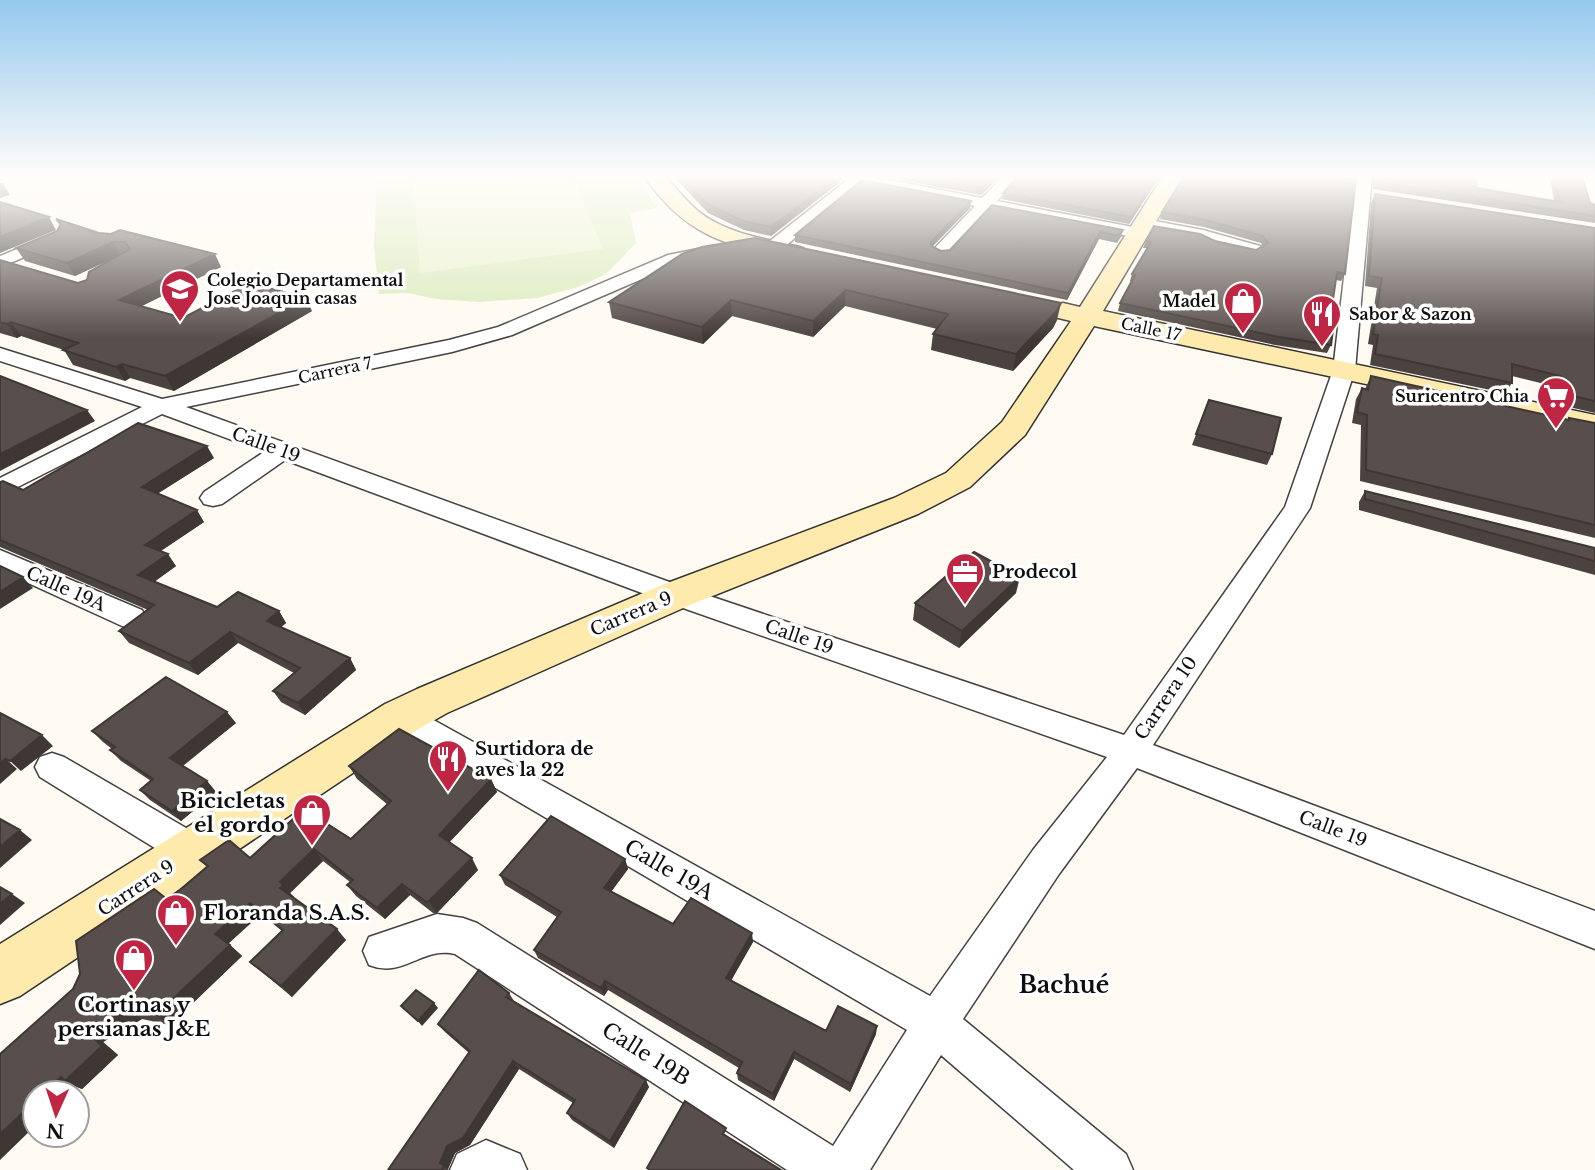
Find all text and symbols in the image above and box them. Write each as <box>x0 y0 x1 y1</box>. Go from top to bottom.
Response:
school or university icon: Colegio Departamental Jose Joaquin casas <box>159 268 201 323</box>
place label: Colegio Departamental Jose Joaquin casas <box>204 270 404 308</box>
shop icon: Madel <box>1222 280 1264 335</box>
place label: Madel <box>1162 291 1216 311</box>
restaurant icon: Sabor & Sazon <box>1301 293 1343 348</box>
place label: Sabor & Sazon <box>1349 304 1472 324</box>
street label: Calle 17 <box>1119 313 1184 345</box>
street label: Carrera 7 <box>296 352 375 388</box>
supermarket icon: Suricentro Chia <box>1535 375 1577 430</box>
place label: Suricentro Chia <box>1395 386 1529 406</box>
street label: Calle 19 <box>229 422 303 468</box>
office icon: Prodecol <box>944 551 986 606</box>
place label: Prodecol <box>992 561 1078 583</box>
street label: Calle 19A <box>23 562 110 617</box>
street label: Carrera 9 <box>587 587 675 641</box>
street label: Calle 19 <box>762 615 836 659</box>
street label: Carrera 10 <box>1130 652 1202 744</box>
restaurant icon: Surtidora de aves la 22 <box>427 738 469 793</box>
place label: Surtidora de aves la 22 <box>475 738 593 781</box>
place label: Bicicletas el gordo <box>180 788 285 838</box>
shop icon: Bicicletas el gordo <box>291 792 333 847</box>
street label: Calle 19 <box>1296 806 1370 852</box>
street label: Calle 19A <box>620 834 719 906</box>
street label: Carrera 9 <box>94 855 178 921</box>
shop icon: Floranda S.A.S. <box>155 892 197 947</box>
place label: Floranda S.A.S. <box>203 900 370 926</box>
shop icon: Cortinas y persianas J&E <box>113 937 155 992</box>
district label: Bachué <box>1019 971 1109 999</box>
place label: Cortinas y persianas J&E <box>58 992 210 1042</box>
street label: Calle 19B <box>597 1017 695 1091</box>
north arrow <box>21 1079 91 1149</box>
text: N <box>45 1119 65 1142</box>

